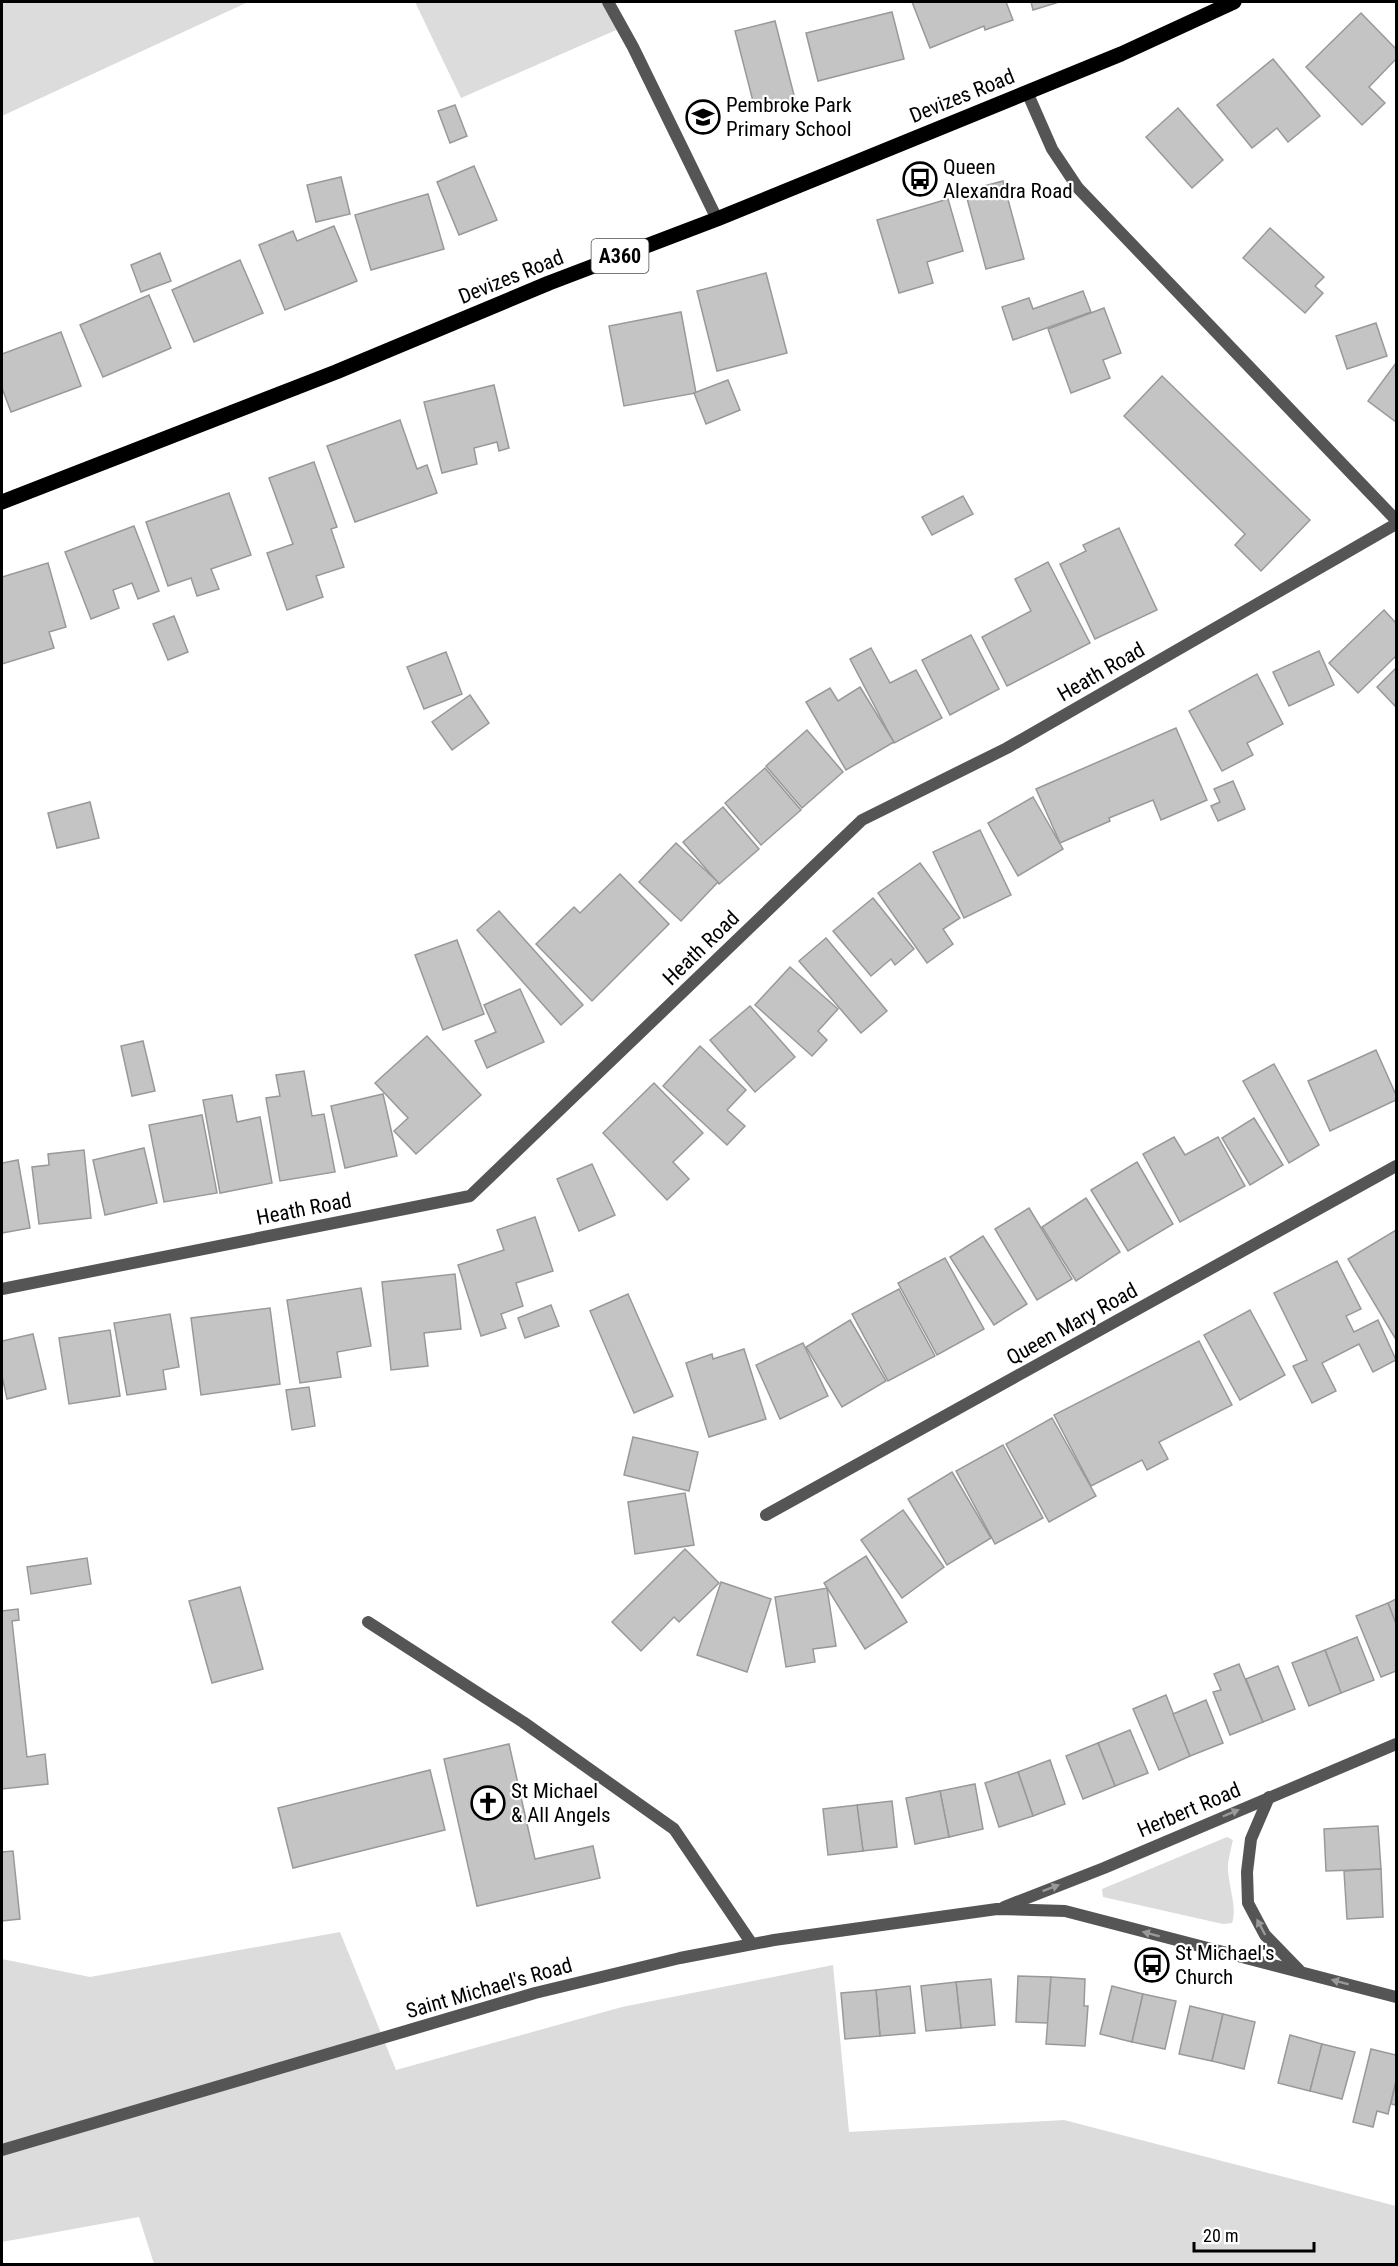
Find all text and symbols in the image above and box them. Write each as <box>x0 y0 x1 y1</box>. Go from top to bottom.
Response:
street label: Devizes Road <box>906 64 1018 128</box>
place label: Pembroke Park Primary School <box>726 93 852 141</box>
school or university icon: Pembroke Park Primary School <box>685 99 721 135</box>
place label: Queen Alexandra Road <box>943 155 1073 203</box>
bus stop icon: Queen Alexandra Road <box>902 161 938 197</box>
road number: A360 <box>592 239 648 273</box>
street label: Devizes Road <box>455 245 567 309</box>
street label: Heath Road <box>1053 638 1149 706</box>
street label: Heath Road <box>658 906 744 990</box>
street label: Heath Road <box>254 1188 354 1230</box>
street label: Queen Mary Road <box>1002 1278 1142 1370</box>
street label: Herbert Road <box>1134 1778 1244 1842</box>
place label: St Michael & All Angels <box>511 1779 611 1827</box>
church icon: St Michael & All Angels <box>470 1785 506 1821</box>
one-way arrow <box>1223 1808 1241 1818</box>
one-way arrow <box>1043 1883 1061 1893</box>
one-way arrow <box>1256 1918 1266 1935</box>
one-way arrow <box>1142 1928 1160 1938</box>
place label: St Michael's Church <box>1175 1941 1275 1989</box>
bus stop icon: St Michael's Church <box>1134 1947 1170 1983</box>
street label: Saint Michael's Road <box>403 1953 575 2023</box>
one-way arrow <box>1331 1977 1349 1986</box>
scale bar <box>1194 2215 1314 2253</box>
text: 20 m <box>1203 2225 1238 2246</box>

